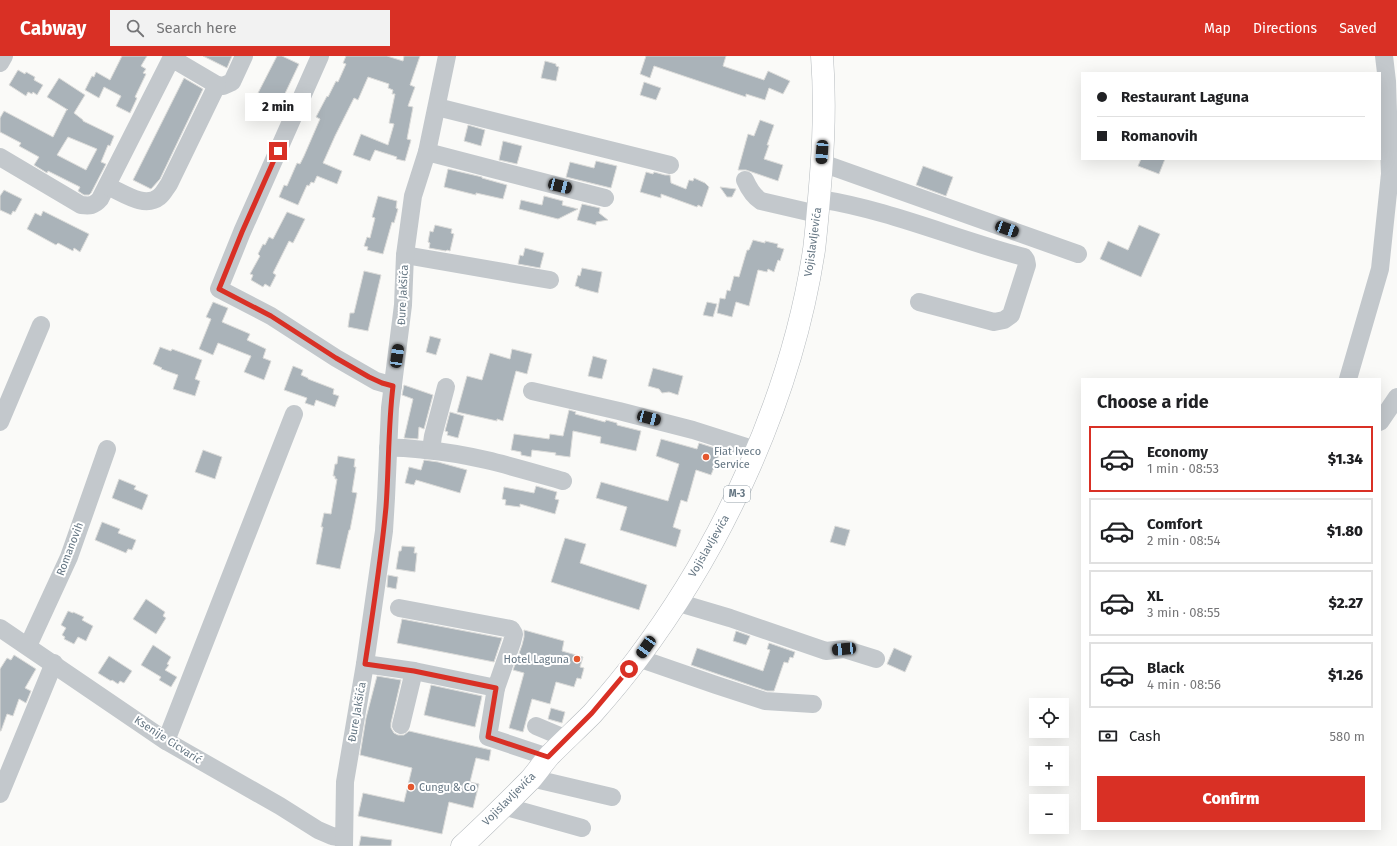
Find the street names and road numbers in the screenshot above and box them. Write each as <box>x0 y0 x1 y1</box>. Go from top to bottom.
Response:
street label: Vojislavljevića <box>802 206 824 278</box>
street label: Đure Jakšića <box>395 264 411 326</box>
road number: M-3 <box>724 486 750 502</box>
street label: Vojislavljevića <box>686 512 732 580</box>
street label: Romanovih <box>54 520 86 578</box>
street label: Đure Jakšića <box>345 681 369 743</box>
street label: Ksenije Cicvarić <box>132 713 204 767</box>
street label: Vojislavljevića <box>480 770 538 828</box>

